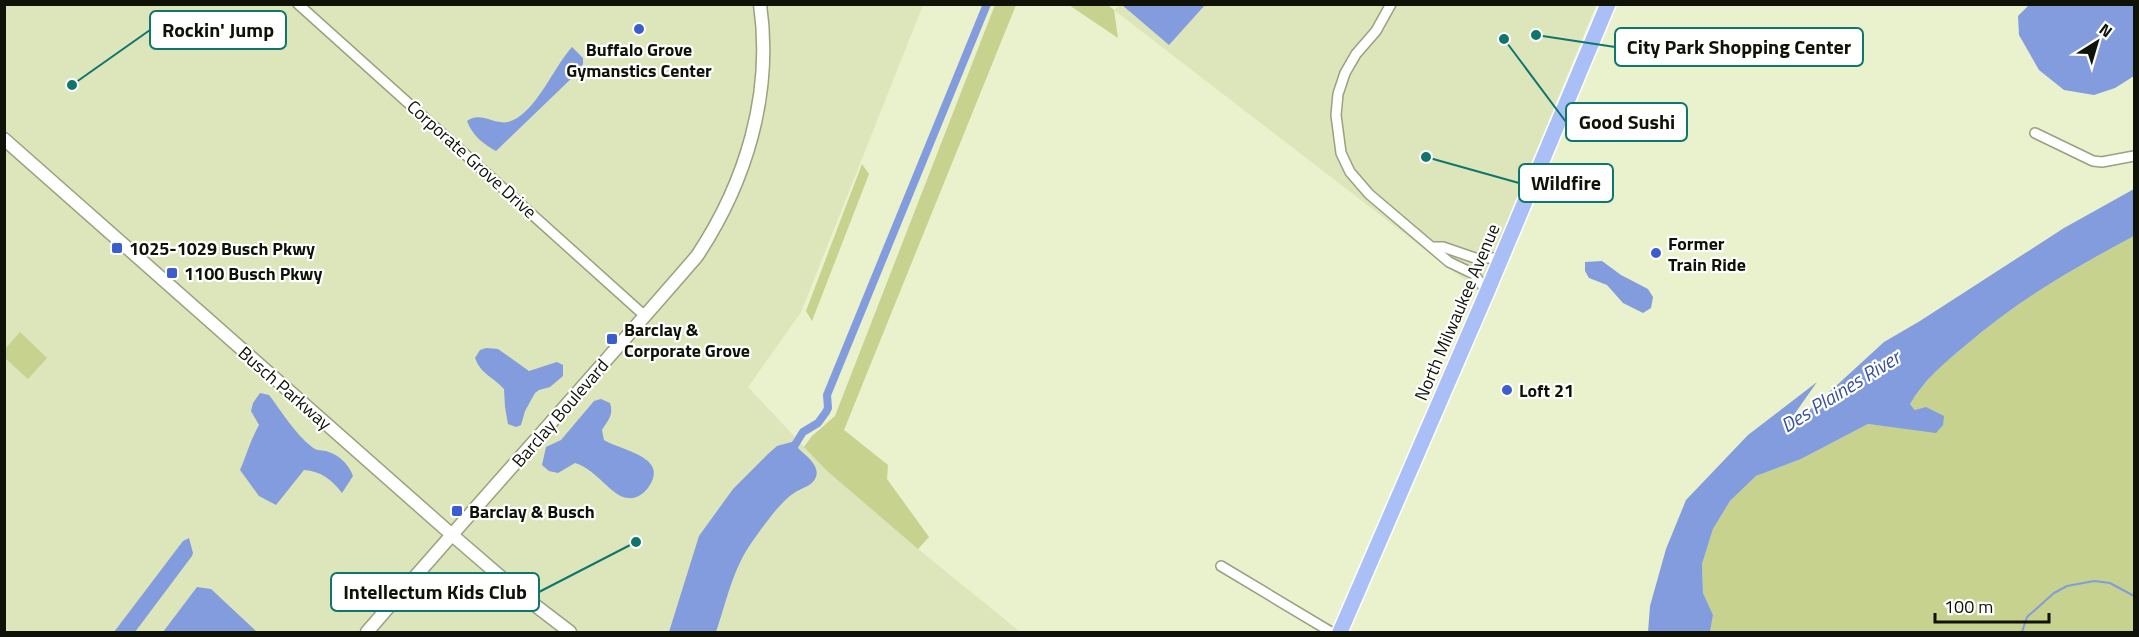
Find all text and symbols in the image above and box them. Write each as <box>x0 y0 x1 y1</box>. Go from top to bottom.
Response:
callout: Rockin' Jump <box>150 11 286 49</box>
north arrow <box>2067 12 2127 72</box>
text: Rockin' Jump <box>162 14 274 45</box>
text: N <box>2094 17 2118 43</box>
marker: Buffalo Grove Gymanstics Center <box>632 22 646 36</box>
callout: City Park Shopping Center <box>1615 28 1863 66</box>
text: City Park Shopping Center <box>1627 31 1852 62</box>
place label: Buffalo Grove Gymanstics Center <box>566 36 712 84</box>
street label: Corporate Grove Drive <box>401 93 543 225</box>
callout: Good Sushi <box>1566 103 1687 141</box>
text: Good Sushi <box>1579 106 1675 137</box>
callout: Wildfire <box>1519 164 1613 202</box>
text: Wildfire <box>1531 167 1601 198</box>
street label: North Milwaukee Avenue <box>1407 219 1507 405</box>
place label: Former Train Ride <box>1668 230 1746 278</box>
place label: 1025-1029 Busch Pkwy <box>129 235 315 262</box>
marker: 1025-1029 Busch Pkwy <box>110 241 124 255</box>
marker: Former Train Ride <box>1649 246 1663 260</box>
place label: 1100 Busch Pkwy <box>184 260 322 287</box>
marker: 1100 Busch Pkwy <box>165 266 179 280</box>
place label: Barclay & Corporate Grove <box>624 316 750 364</box>
marker: Barclay & Corporate Grove <box>605 332 619 346</box>
street label: Busch Parkway <box>232 340 338 436</box>
water label: Des Plaines River <box>1774 340 1908 440</box>
street label: Barclay Boulevard <box>505 353 615 473</box>
place label: Loft 21 <box>1519 377 1574 404</box>
marker: Loft 21 <box>1500 383 1514 397</box>
place label: Barclay & Busch <box>469 498 595 525</box>
marker: Barclay & Busch <box>450 504 464 518</box>
callout: Intellectum Kids Club <box>331 573 539 611</box>
text: Intellectum Kids Club <box>343 576 527 607</box>
scale bar <box>1935 586 2049 624</box>
text: 100 m <box>1944 593 1993 620</box>

